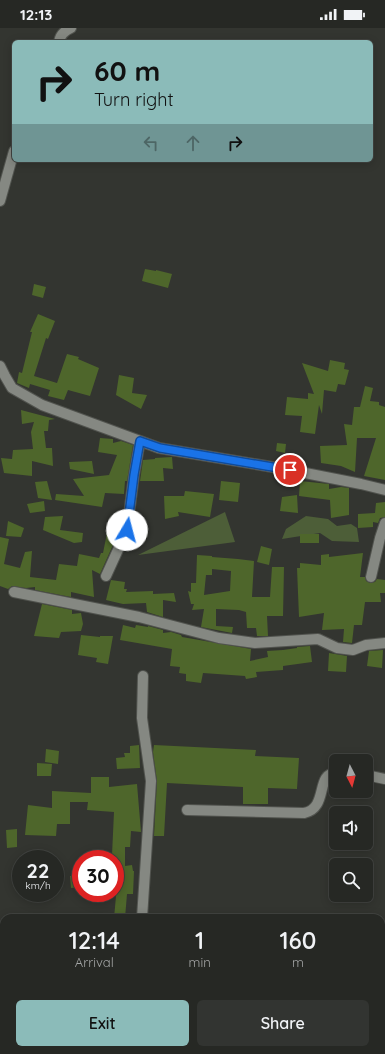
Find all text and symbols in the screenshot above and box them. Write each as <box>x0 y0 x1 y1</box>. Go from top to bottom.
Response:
text: 12:13 <box>20 5 52 24</box>
text: 60 m <box>94 53 160 88</box>
icon: right <box>28 56 80 108</box>
text: Turn right <box>94 88 174 111</box>
icon: left <box>140 132 162 154</box>
icon: ahead <box>182 132 204 154</box>
icon: right <box>224 132 246 154</box>
pin <box>273 453 307 487</box>
icon: arrive <box>279 459 301 481</box>
position arrow <box>106 509 148 551</box>
north arrow <box>329 754 373 798</box>
map controls <box>329 754 373 902</box>
button: sound <box>329 806 373 850</box>
speed limit sign: 30 <box>72 850 124 902</box>
text: 22 <box>27 858 49 883</box>
button: search <box>329 858 373 902</box>
text: km/h <box>25 879 51 892</box>
text: 12:14 <box>69 925 120 955</box>
text: 1 <box>195 925 204 955</box>
text: 160 <box>279 925 316 955</box>
text: Arrival <box>75 954 114 970</box>
text: min <box>189 954 211 970</box>
text: m <box>292 954 304 970</box>
button: Exit <box>16 1000 189 1046</box>
button: Share <box>197 1000 369 1046</box>

